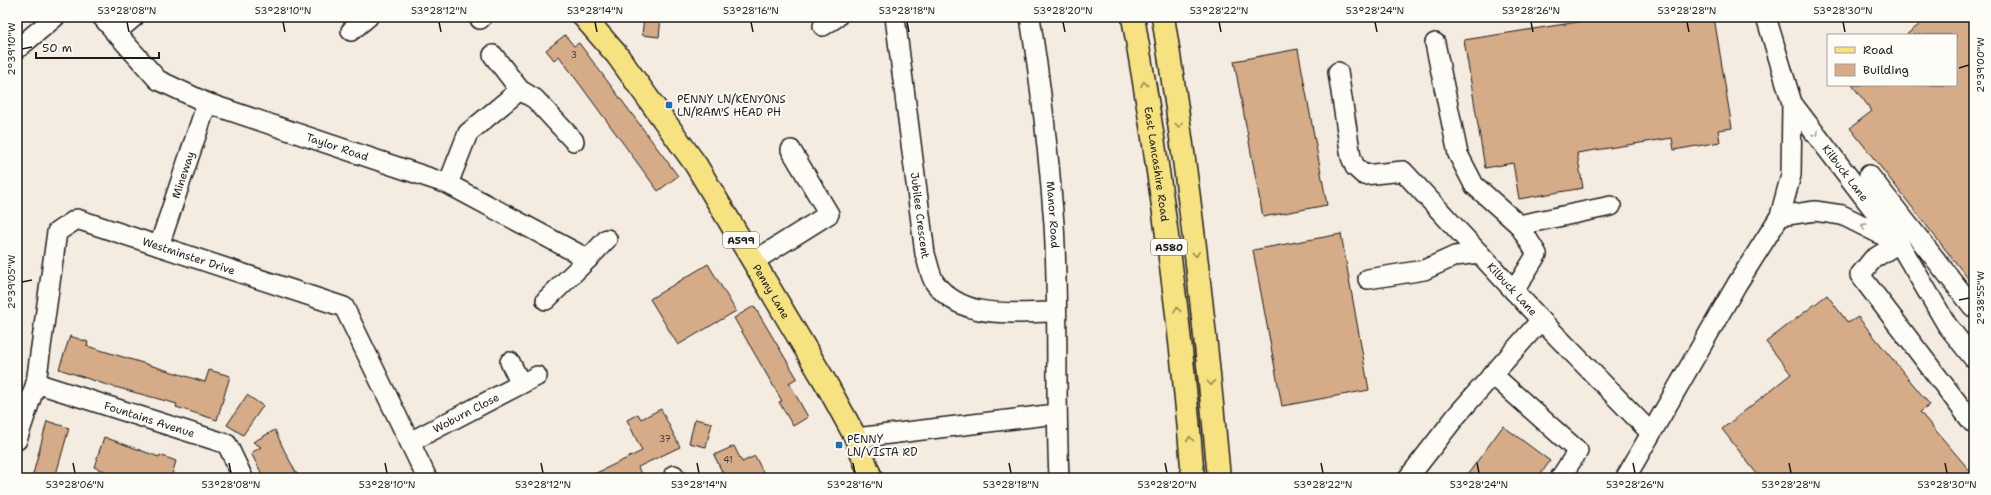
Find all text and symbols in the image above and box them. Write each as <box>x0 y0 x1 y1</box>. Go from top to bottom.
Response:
text: 53°28'08"N <box>98 4 156 17</box>
text: 53°28'10"N <box>255 4 311 17</box>
text: 53°28'12"N <box>411 4 467 17</box>
text: 53°28'14"N <box>567 4 623 17</box>
text: 53°28'16"N <box>723 4 779 17</box>
text: 53°28'18"N <box>879 4 935 17</box>
text: 53°28'20"N <box>1033 4 1093 17</box>
text: 53°28'22"N <box>1190 4 1248 17</box>
text: 53°28'24"N <box>1346 4 1404 17</box>
text: 53°28'26"N <box>1502 4 1560 17</box>
text: 53°28'28"N <box>1658 4 1716 17</box>
text: 53°28'30"N <box>1813 4 1873 17</box>
text: 2°39'10"W <box>5 22 18 75</box>
scale bar <box>36 34 159 60</box>
legend <box>1827 34 1957 86</box>
text: 2°39'00"W <box>1974 37 1987 93</box>
text: 50 m <box>42 40 72 56</box>
text: Road <box>1863 42 1894 58</box>
house number: 3 <box>571 49 577 61</box>
text: Building <box>1863 62 1909 78</box>
one-way arrow <box>1140 81 1149 87</box>
place label: PENNY LN/KENYONS LN/RAM'S HEAD PH <box>677 92 786 120</box>
marker: PENNY LN/KENYONS LN/RAM'S HEAD PH <box>664 100 674 110</box>
street label: East Lancashire Road <box>1140 106 1172 223</box>
one-way arrow <box>1174 122 1183 128</box>
street label: Taylor Road <box>304 130 370 165</box>
one-way arrow <box>1811 130 1818 137</box>
street label: Kilbuck Lane <box>1819 142 1871 205</box>
street label: Mineway <box>168 150 198 201</box>
street label: Jubilee Crescent <box>907 171 933 261</box>
street label: Manor Road <box>1043 180 1062 249</box>
one-way arrow <box>1860 223 1868 231</box>
road number: A599 <box>723 232 759 248</box>
street label: Westminster Drive <box>140 234 237 279</box>
road number: A580 <box>1151 239 1187 255</box>
one-way arrow <box>1191 251 1200 257</box>
text: 2°39'05"W <box>5 254 18 309</box>
street label: Kilbuck Lane <box>1484 260 1540 319</box>
street label: Penny Lane <box>749 262 793 322</box>
text: 2°38'55"W <box>1974 271 1987 325</box>
one-way arrow <box>1173 307 1182 313</box>
one-way arrow <box>1206 380 1215 386</box>
street label: Woburn Close <box>430 390 502 437</box>
street label: Fountains Avenue <box>102 398 196 441</box>
place label: PENNY LN/VISTA RD <box>847 432 918 460</box>
house number: 37 <box>659 433 671 445</box>
one-way arrow <box>1186 436 1195 442</box>
marker: PENNY LN/VISTA RD <box>834 440 844 450</box>
house number: 41 <box>723 454 733 466</box>
text: 53°28'06"N <box>46 478 104 491</box>
text: 53°28'08"N <box>202 478 260 491</box>
text: 53°28'10"N <box>359 478 415 491</box>
text: 53°28'12"N <box>515 478 571 491</box>
text: 53°28'14"N <box>671 478 727 491</box>
text: 53°28'16"N <box>827 478 883 491</box>
text: 53°28'18"N <box>983 478 1039 491</box>
text: 53°28'20"N <box>1137 478 1197 491</box>
text: 53°28'22"N <box>1294 478 1352 491</box>
text: 53°28'24"N <box>1450 478 1508 491</box>
text: 53°28'26"N <box>1606 478 1664 491</box>
text: 53°28'28"N <box>1762 478 1820 491</box>
text: 53°28'30"N <box>1917 478 1977 491</box>

